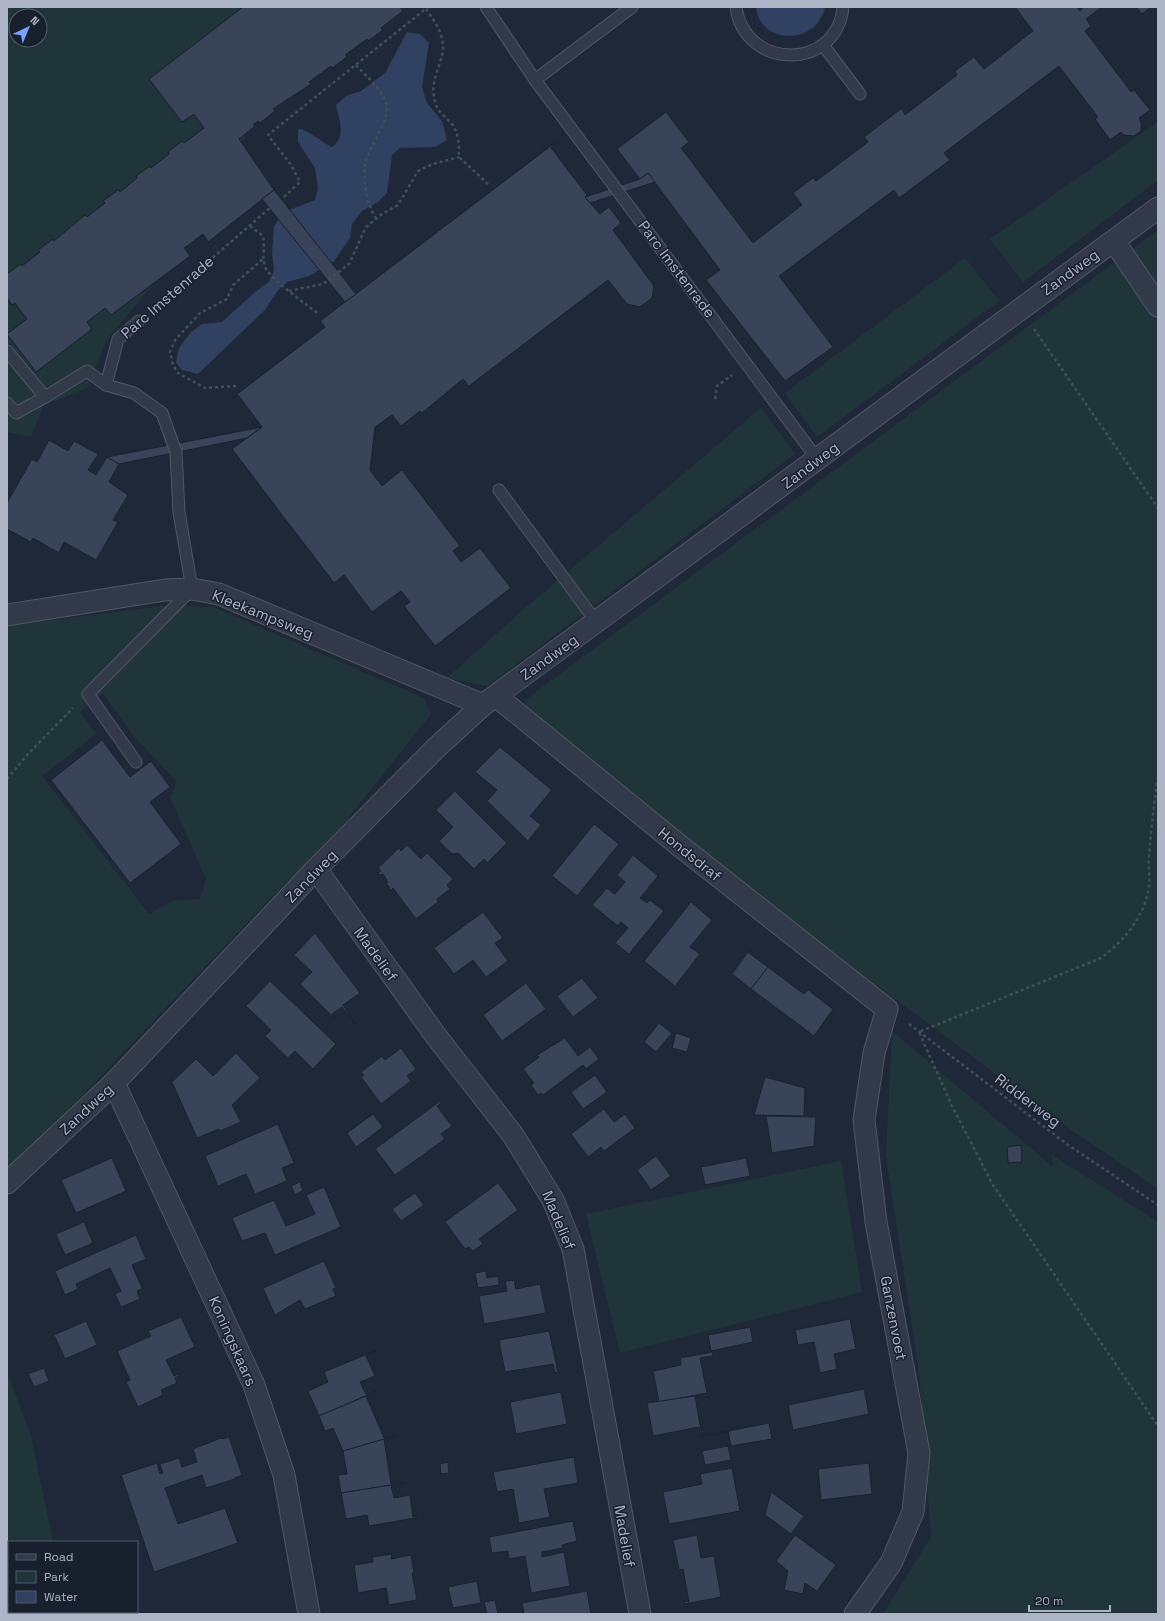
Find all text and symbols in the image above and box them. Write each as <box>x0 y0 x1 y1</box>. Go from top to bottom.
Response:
north arrow <box>8 8 48 48</box>
text: N <box>27 13 42 28</box>
street label: Parc Imstenrade <box>634 217 720 322</box>
street label: Zandweg <box>1038 245 1102 299</box>
street label: Parc Imstenrade <box>117 251 217 343</box>
street label: Zandweg <box>778 437 842 493</box>
street label: Kleekampsweg <box>209 585 317 643</box>
street label: Zandweg <box>517 630 581 684</box>
street label: Hondsdraf <box>655 823 726 885</box>
street label: Zandweg <box>281 845 341 907</box>
street label: Madelief <box>350 923 402 985</box>
street label: Ridderweg <box>991 1069 1065 1131</box>
street label: Zandweg <box>55 1079 117 1139</box>
street label: Madelief <box>538 1188 580 1253</box>
street label: Ganzenvoet <box>877 1274 912 1362</box>
street label: Koningskaars <box>205 1293 261 1389</box>
street label: Madelief <box>610 1504 640 1569</box>
legend <box>8 1541 138 1613</box>
text: Road <box>44 1549 73 1565</box>
text: Park <box>44 1569 69 1585</box>
scale bar <box>1029 1587 1110 1613</box>
text: Water <box>44 1589 78 1605</box>
text: 20 m <box>1035 1593 1063 1609</box>

